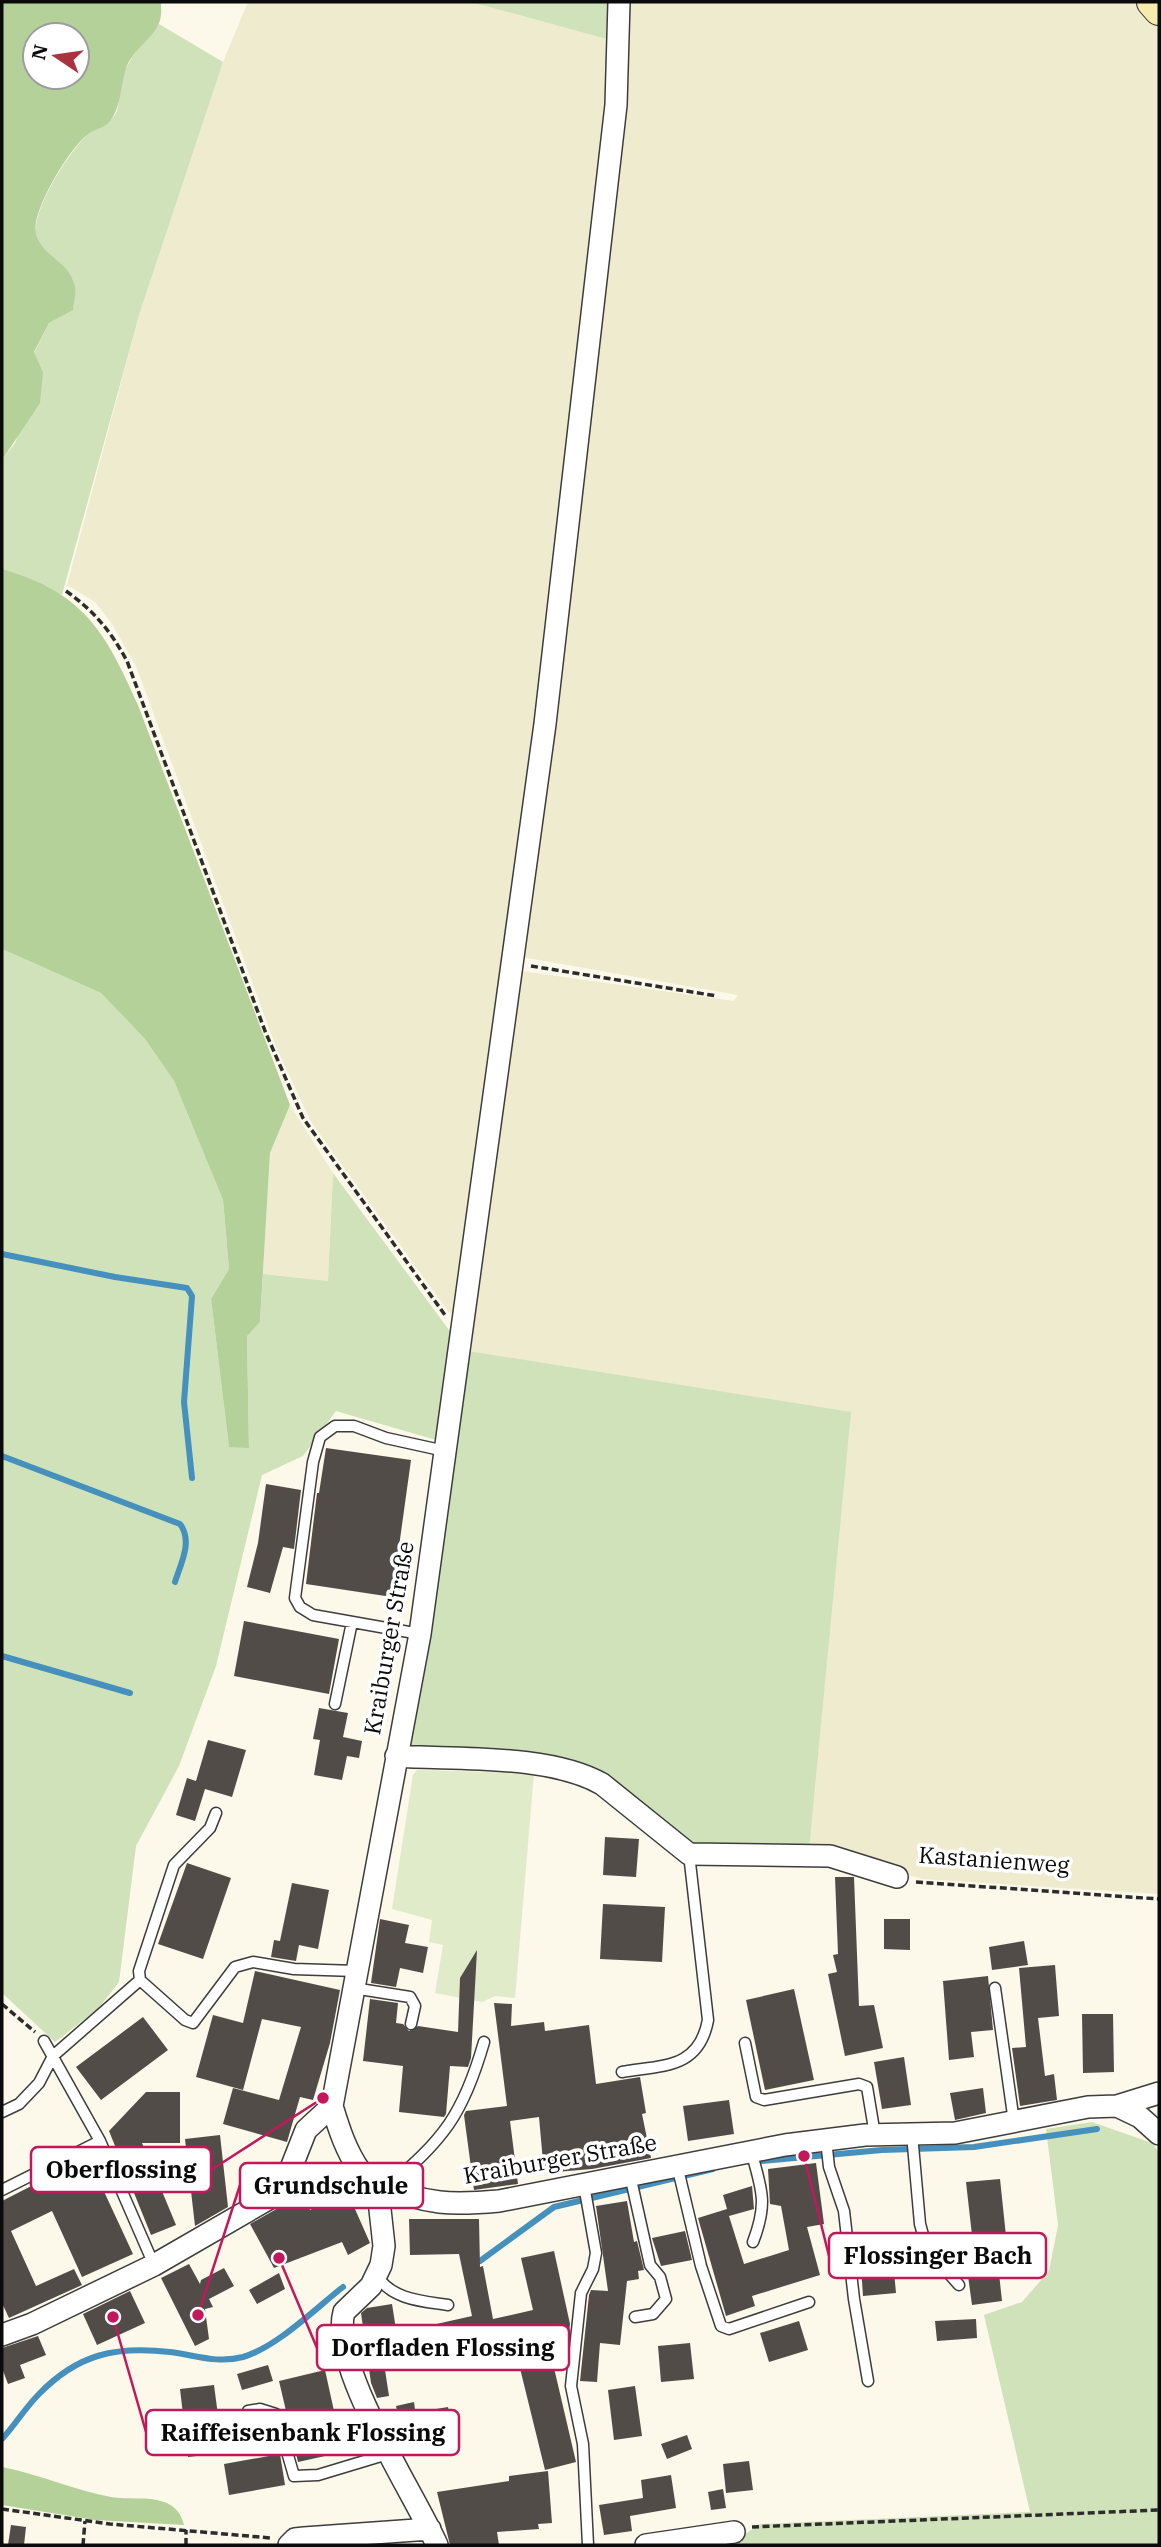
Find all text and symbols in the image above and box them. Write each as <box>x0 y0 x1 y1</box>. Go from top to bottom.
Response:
north arrow <box>21 21 91 91</box>
text: N <box>26 42 53 62</box>
street label: Kraiburger Straße <box>356 1539 420 1737</box>
street label: Kastanienweg <box>917 1839 1071 1879</box>
street label: Kraiburger Straße <box>461 2126 659 2190</box>
callout: Oberflossing <box>31 2147 211 2192</box>
text: Oberflossing <box>45 2153 197 2185</box>
callout: Grundschule <box>240 2163 423 2208</box>
text: Grundschule <box>254 2169 408 2201</box>
callout: Flossinger Bach <box>829 2233 1046 2278</box>
text: Flossinger Bach <box>844 2239 1032 2271</box>
callout: Dorfladen Flossing <box>317 2325 569 2370</box>
text: Dorfladen Flossing <box>331 2331 555 2363</box>
callout: Raiffeisenbank Flossing <box>146 2410 459 2455</box>
text: Raiffeisenbank Flossing <box>160 2416 446 2448</box>

